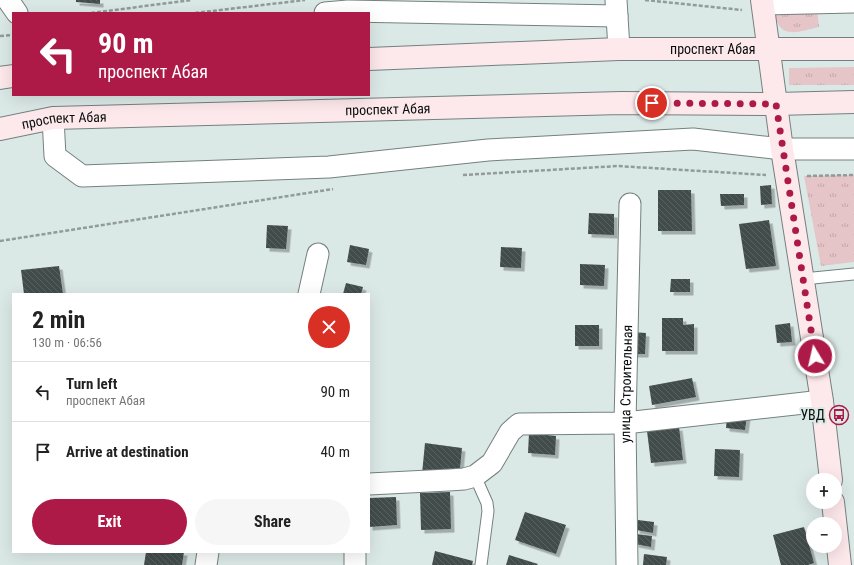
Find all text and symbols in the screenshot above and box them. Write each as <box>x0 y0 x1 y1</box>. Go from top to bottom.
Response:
text: 90 m <box>98 27 154 60</box>
icon: left <box>32 28 84 80</box>
street label: проспект Абая <box>670 41 756 57</box>
text: проспект Абая <box>98 61 208 82</box>
pin <box>635 86 669 120</box>
icon: arrive <box>641 92 663 114</box>
street label: проспект Абая <box>345 100 431 118</box>
street label: проспект Абая <box>20 109 107 132</box>
text: 2 min <box>32 306 85 334</box>
button: close <box>308 306 350 348</box>
street label: улица Строительная <box>617 325 635 443</box>
text: 130 m · 06:56 <box>32 335 102 350</box>
position arrow <box>794 335 836 377</box>
text: Turn left <box>66 375 117 393</box>
icon: left <box>32 381 54 403</box>
text: 90 m <box>320 383 350 401</box>
text: проспект Абая <box>66 393 145 408</box>
bus stop icon: УВД <box>828 404 850 426</box>
place label: УВД <box>800 407 825 423</box>
icon: arrive <box>32 441 54 463</box>
text: Arrive at destination <box>66 443 189 461</box>
text: 40 m <box>320 443 350 461</box>
map controls <box>806 473 842 553</box>
button: + <box>806 473 842 509</box>
button: Exit <box>32 499 187 545</box>
button: Share <box>195 499 350 545</box>
button: − <box>806 517 842 553</box>

